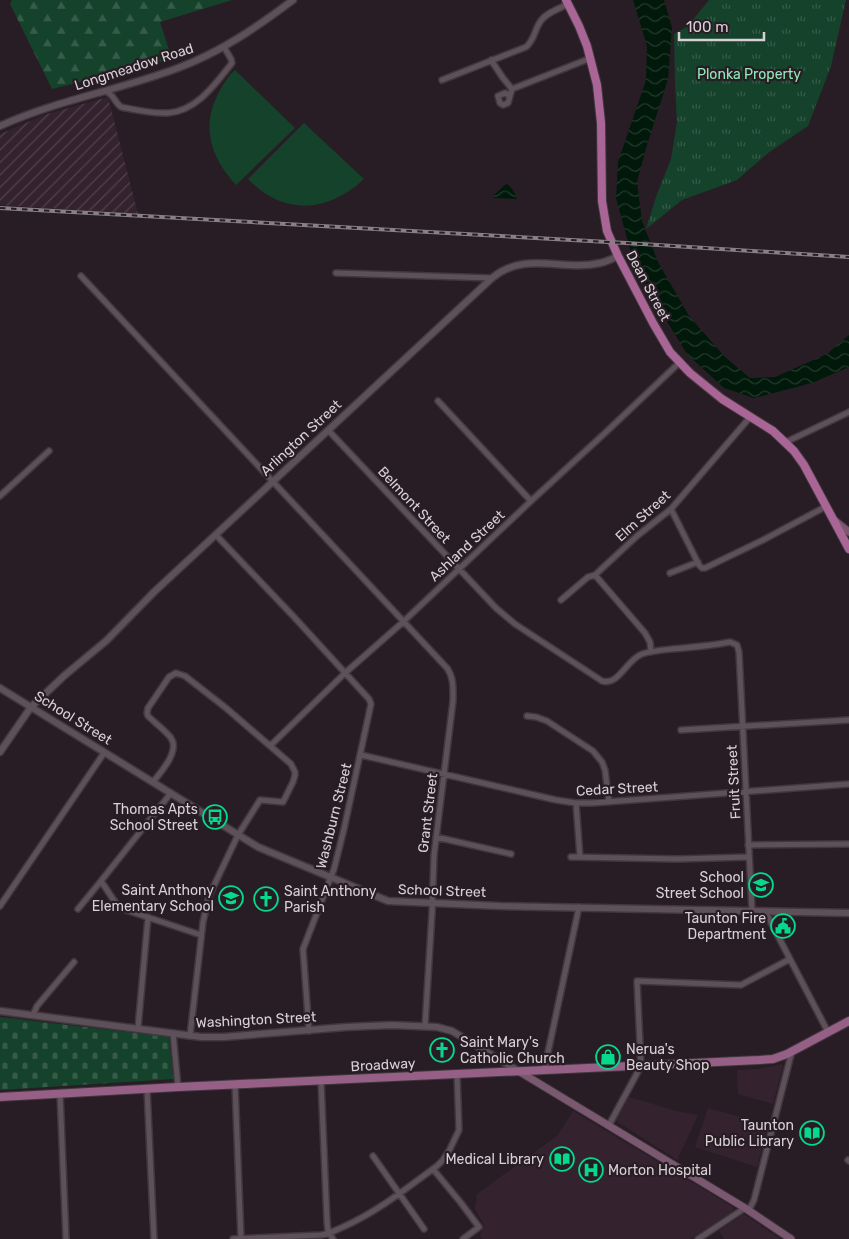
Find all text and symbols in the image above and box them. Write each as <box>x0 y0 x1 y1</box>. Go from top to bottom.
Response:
scale bar <box>679 10 764 42</box>
text: 100 m <box>686 18 728 36</box>
street label: Longmeadow Road <box>72 40 196 94</box>
park label: Plonka Property <box>697 66 801 83</box>
street label: Dean Street <box>622 248 674 325</box>
street label: Arlington Street <box>257 396 345 480</box>
street label: Belmont Street <box>374 463 454 547</box>
street label: Elm Street <box>612 487 674 545</box>
street label: Ashland Street <box>426 506 509 585</box>
street label: School Street <box>31 687 115 749</box>
street label: Fruit Street <box>724 744 744 820</box>
street label: Washburn Street <box>313 761 356 871</box>
street label: Grant Street <box>415 772 441 854</box>
street label: Cedar Street <box>576 778 659 800</box>
place label: Thomas Apts School Street <box>110 801 199 834</box>
bus stop icon: Thomas Apts School Street <box>202 804 228 830</box>
place label: School Street School <box>656 869 744 902</box>
school or university icon: School Street School <box>748 872 774 898</box>
street label: School Street <box>398 881 487 901</box>
place label: Saint Anthony Elementary School <box>92 882 214 915</box>
place label: Saint Anthony Parish <box>284 883 377 916</box>
school or university icon: Saint Anthony Elementary School <box>218 885 244 911</box>
church icon: Saint Anthony Parish <box>253 886 279 912</box>
place label: Taunton Fire Department <box>685 910 767 943</box>
public building icon: Taunton Fire Department <box>770 913 796 939</box>
street label: Washington Street <box>195 1008 317 1032</box>
place label: Saint Mary's Catholic Church <box>460 1034 565 1067</box>
church icon: Saint Mary's Catholic Church <box>429 1037 455 1063</box>
place label: Nerua's Beauty Shop <box>626 1041 709 1074</box>
shop icon: Nerua's Beauty Shop <box>595 1044 621 1070</box>
street label: Broadway <box>350 1055 416 1075</box>
place label: Taunton Public Library <box>705 1117 794 1150</box>
library icon: Taunton Public Library <box>799 1120 825 1146</box>
library icon: Medical Library <box>549 1146 575 1172</box>
place label: Medical Library <box>445 1151 544 1168</box>
hospital icon: Morton Hospital <box>578 1157 604 1183</box>
place label: Morton Hospital <box>608 1162 711 1179</box>

